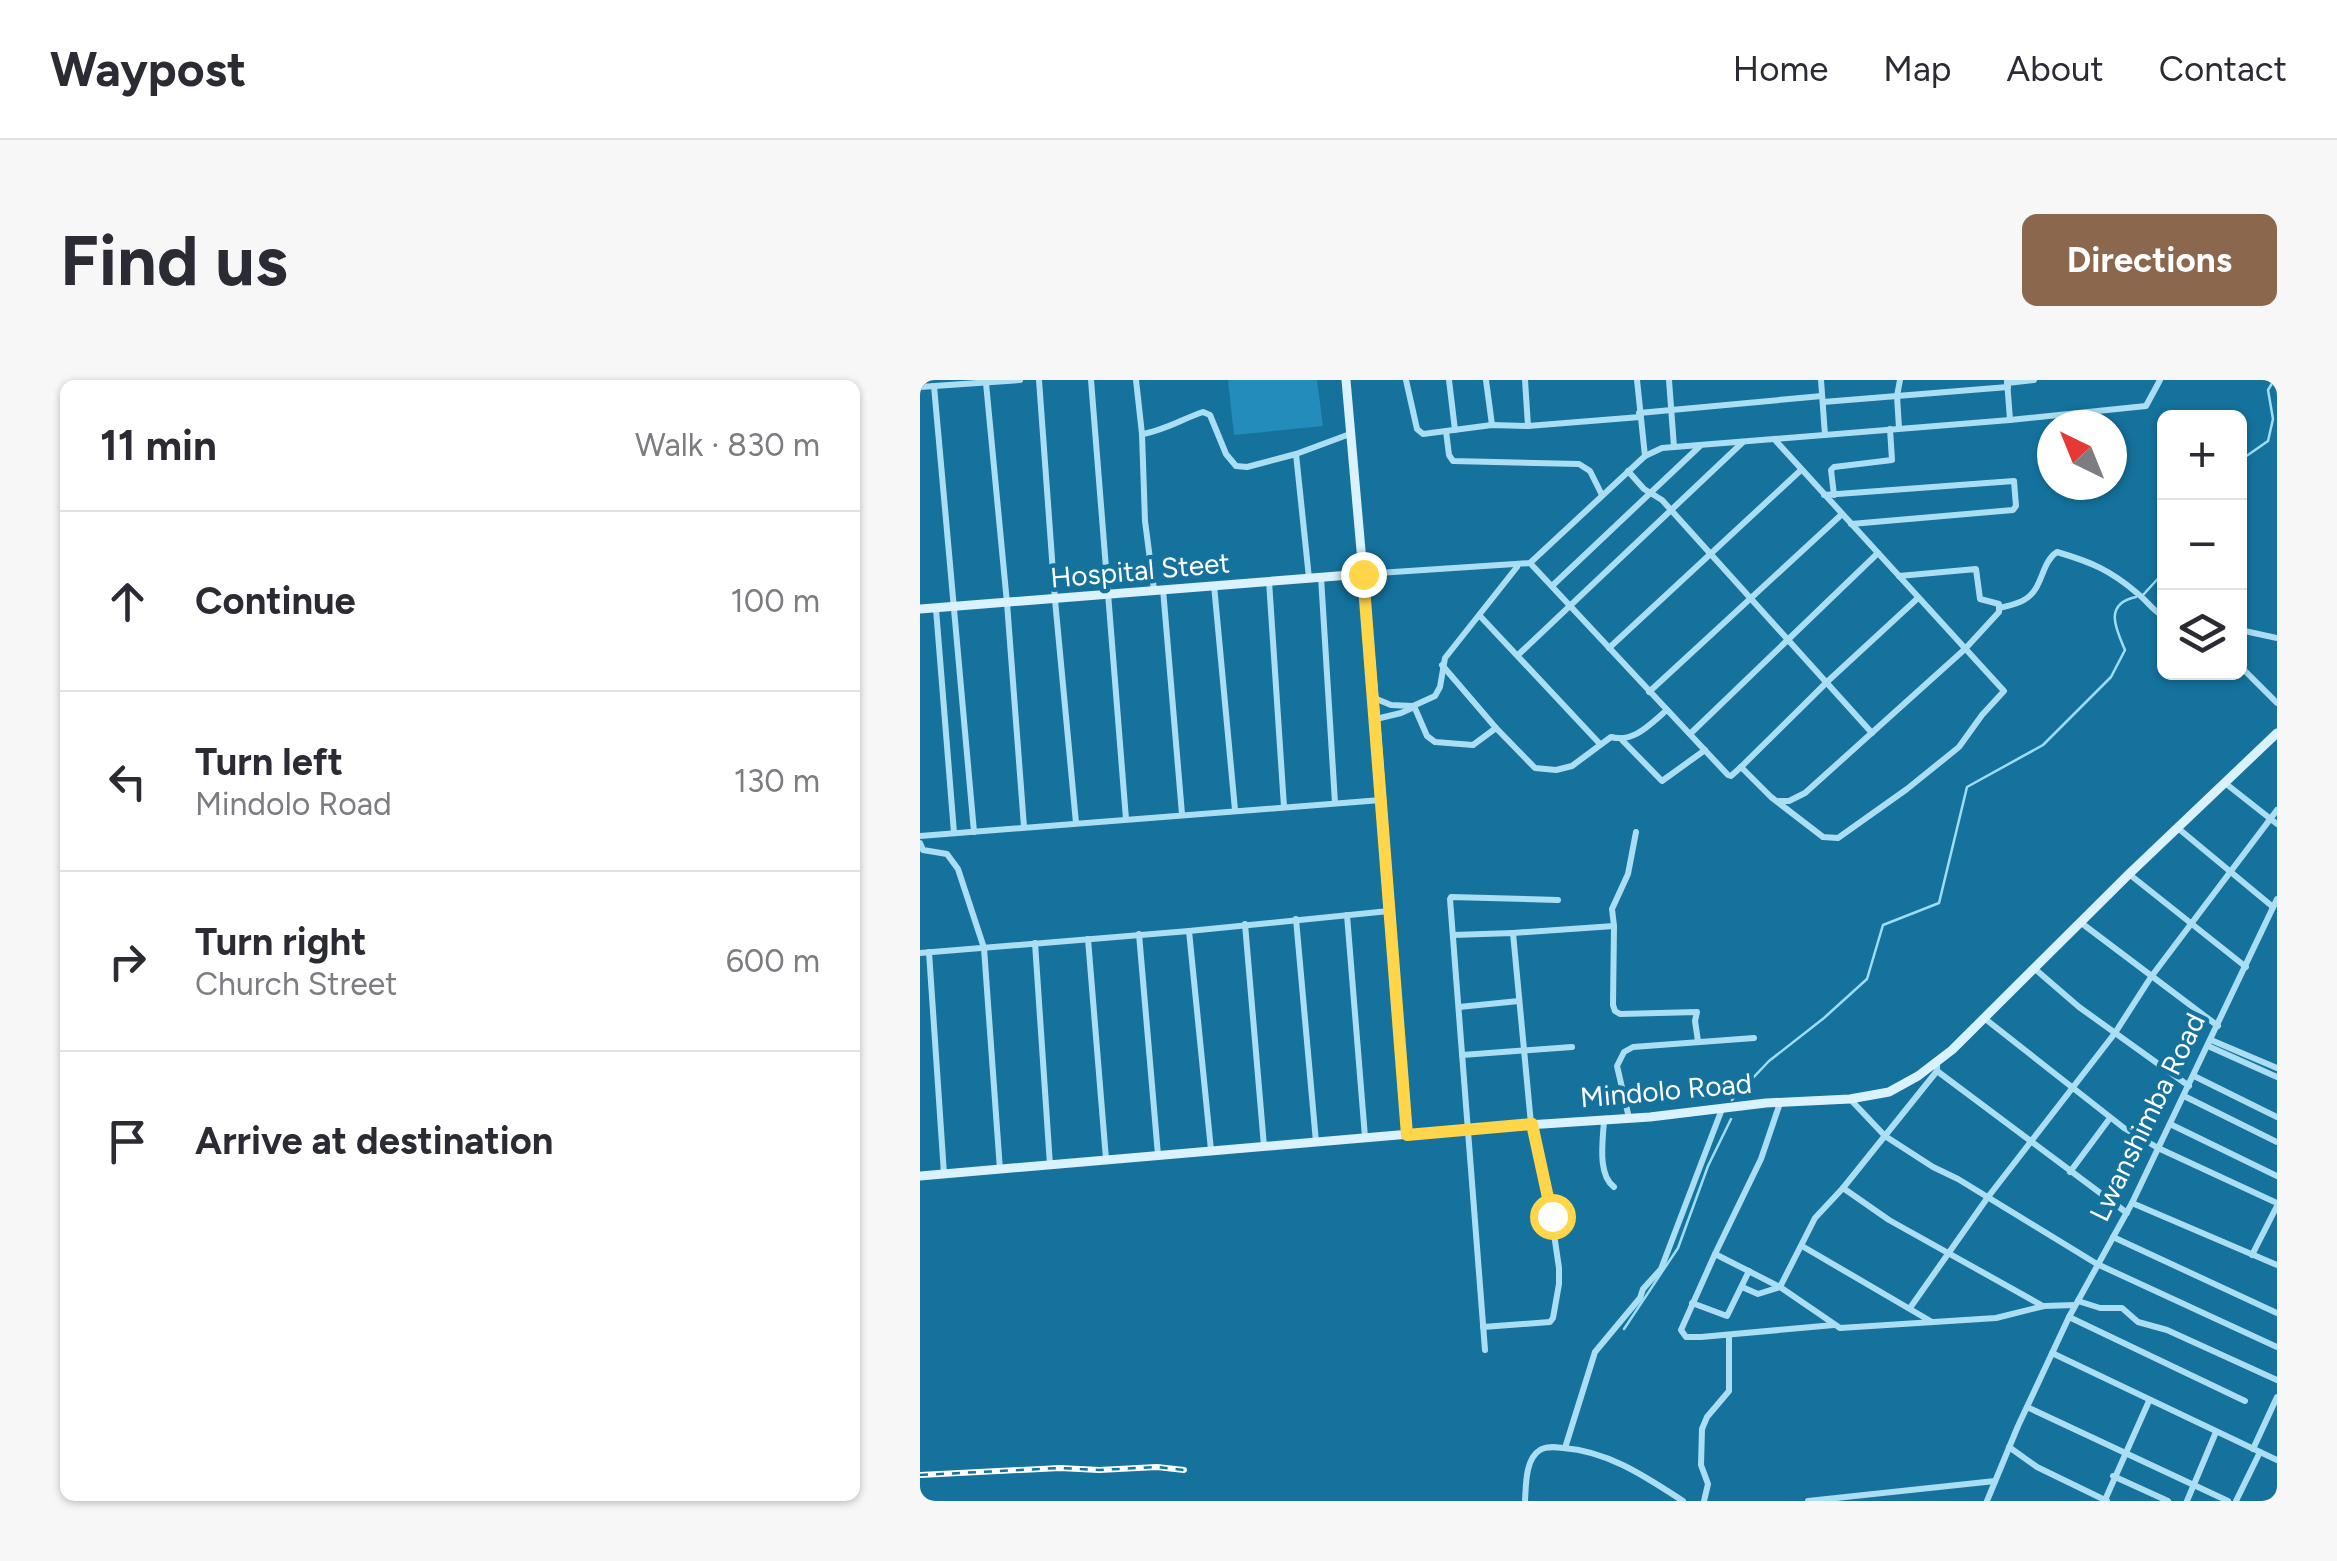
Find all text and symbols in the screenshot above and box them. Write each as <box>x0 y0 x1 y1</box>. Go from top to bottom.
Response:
text: Waypost <box>50 40 246 98</box>
text: Home <box>1733 48 1828 90</box>
text: Map <box>1883 48 1952 90</box>
text: About <box>2007 48 2104 90</box>
text: Contact <box>2159 48 2287 90</box>
button: Directions <box>2022 214 2277 306</box>
text: Find us <box>60 218 288 303</box>
north arrow <box>2037 410 2127 500</box>
map controls <box>2157 410 2247 680</box>
button: + <box>2157 410 2247 500</box>
text: 11 min <box>100 420 217 471</box>
text: Walk · 830 m <box>635 426 820 464</box>
button: − <box>2157 500 2247 590</box>
street label: Hospital Steet <box>1049 545 1231 595</box>
route end <box>1341 552 1387 598</box>
icon: ahead <box>100 574 155 629</box>
text: Continue <box>195 578 356 624</box>
text: 100 m <box>731 582 820 620</box>
button: layers <box>2157 590 2247 680</box>
text: Turn left <box>195 739 343 785</box>
icon: left <box>100 754 155 809</box>
text: 130 m <box>734 762 820 800</box>
text: Mindolo Road <box>195 785 392 823</box>
text: Turn right <box>195 919 367 965</box>
icon: right <box>100 934 155 989</box>
text: 600 m <box>726 942 820 980</box>
text: Church Street <box>195 965 397 1003</box>
street label: Lwanshimba Road <box>2082 1008 2212 1226</box>
street label: Mindolo Road <box>1579 1066 1753 1114</box>
icon: arrive <box>100 1114 155 1169</box>
text: Arrive at destination <box>195 1118 553 1164</box>
route start <box>1530 1194 1576 1240</box>

